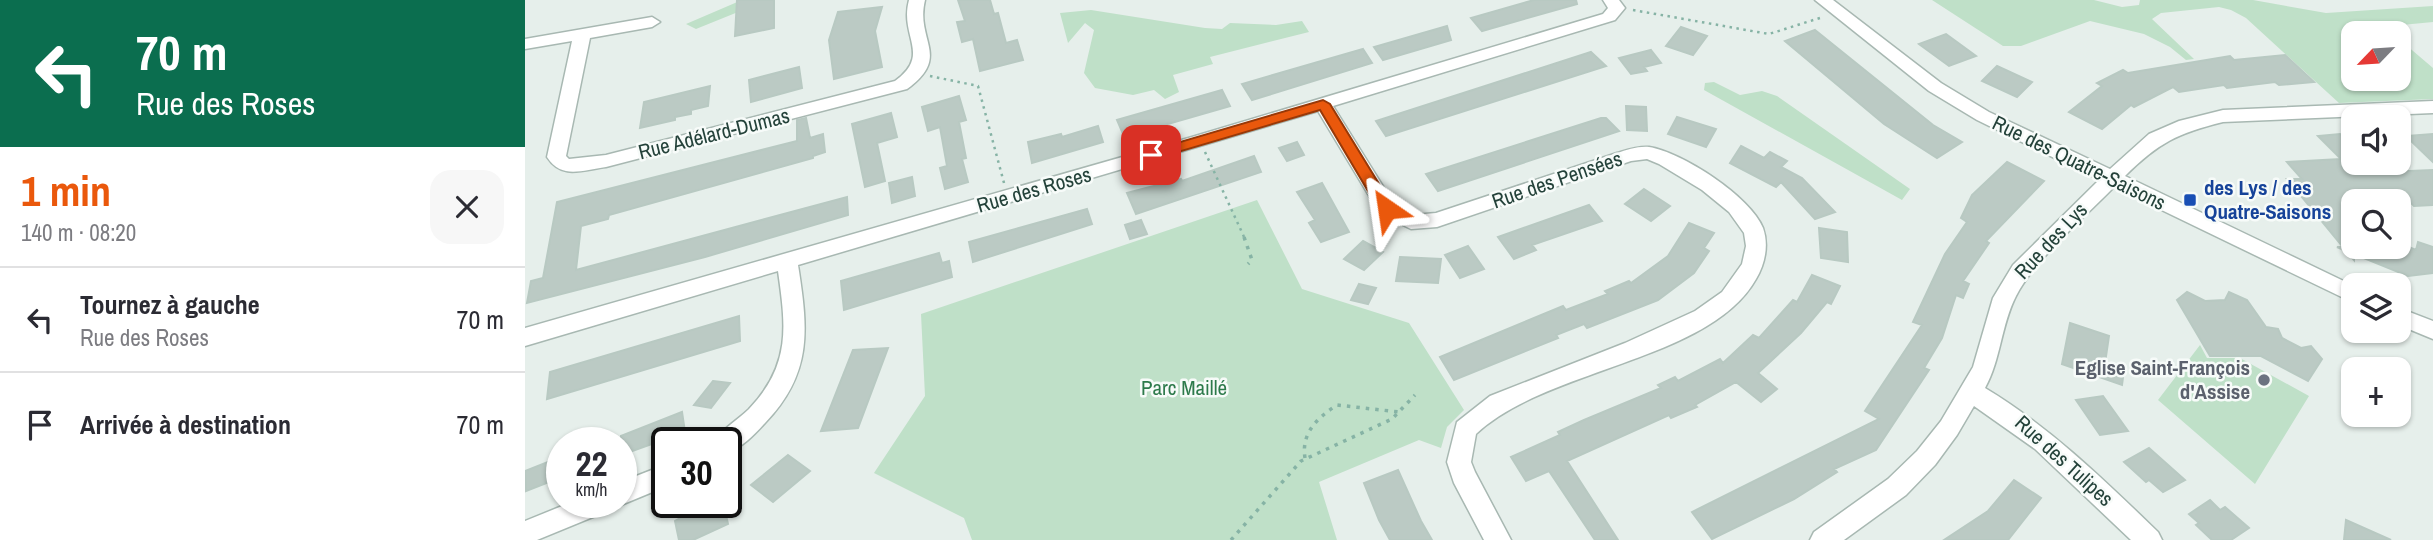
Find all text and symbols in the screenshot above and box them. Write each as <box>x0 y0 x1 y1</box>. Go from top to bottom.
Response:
text: 70 m <box>136 19 228 85</box>
north arrow <box>2341 21 2411 91</box>
map controls <box>2341 21 2411 427</box>
icon: left <box>21 28 112 119</box>
text: Rue des Roses <box>136 82 315 125</box>
street label: Rue Adélard-Dumas <box>635 101 793 166</box>
button: sound <box>2341 105 2411 175</box>
street label: Rue des Quatre-Saisons <box>1988 108 2171 217</box>
pin <box>1121 125 1181 185</box>
icon: arrive <box>1132 136 1170 174</box>
street label: Rue des Pensées <box>1488 144 1626 215</box>
street label: Rue des Roses <box>973 159 1094 220</box>
text: 1 min <box>21 163 111 219</box>
button: close <box>430 170 504 244</box>
position arrow <box>1350 172 1424 246</box>
place label: des Lys / des Quatre-Saisons <box>2204 173 2331 226</box>
button: search <box>2341 189 2411 259</box>
marker: des Lys / des Quatre-Saisons <box>2182 192 2198 208</box>
street label: Rue des Lys <box>2008 196 2094 285</box>
text: 140 m · 08:20 <box>21 217 136 248</box>
button: layers <box>2341 273 2411 343</box>
text: Tournez à gauche <box>80 287 260 322</box>
icon: left <box>21 301 59 339</box>
text: 70 m <box>457 302 504 337</box>
text: Rue des Roses <box>80 322 209 353</box>
place label: Eglise Saint-François d'Assise <box>2075 353 2250 406</box>
button: + <box>2341 357 2411 427</box>
marker: Eglise Saint-François d'Assise <box>2256 372 2272 388</box>
park label: Parc Maillé <box>1141 373 1227 402</box>
icon: arrive <box>21 406 59 444</box>
text: Arrivée à destination <box>80 407 291 442</box>
text: 70 m <box>457 407 504 442</box>
street label: Rue des Tulipes <box>2009 408 2120 513</box>
speed limit sign: 30 <box>651 427 742 518</box>
text: 22 <box>576 440 607 487</box>
text: km/h <box>576 477 608 502</box>

